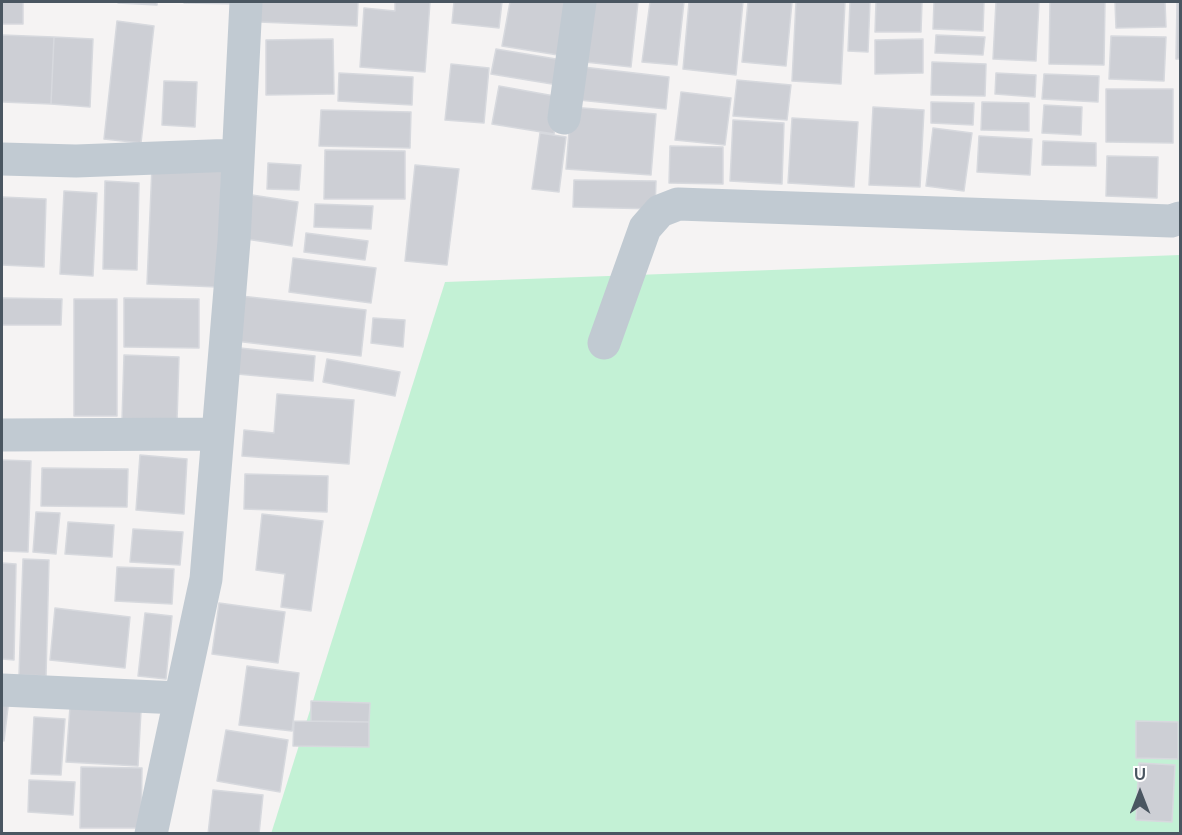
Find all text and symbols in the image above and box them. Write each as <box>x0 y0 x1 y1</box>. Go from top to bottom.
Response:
north arrow <box>1110 763 1170 823</box>
text: U <box>1134 765 1146 784</box>

